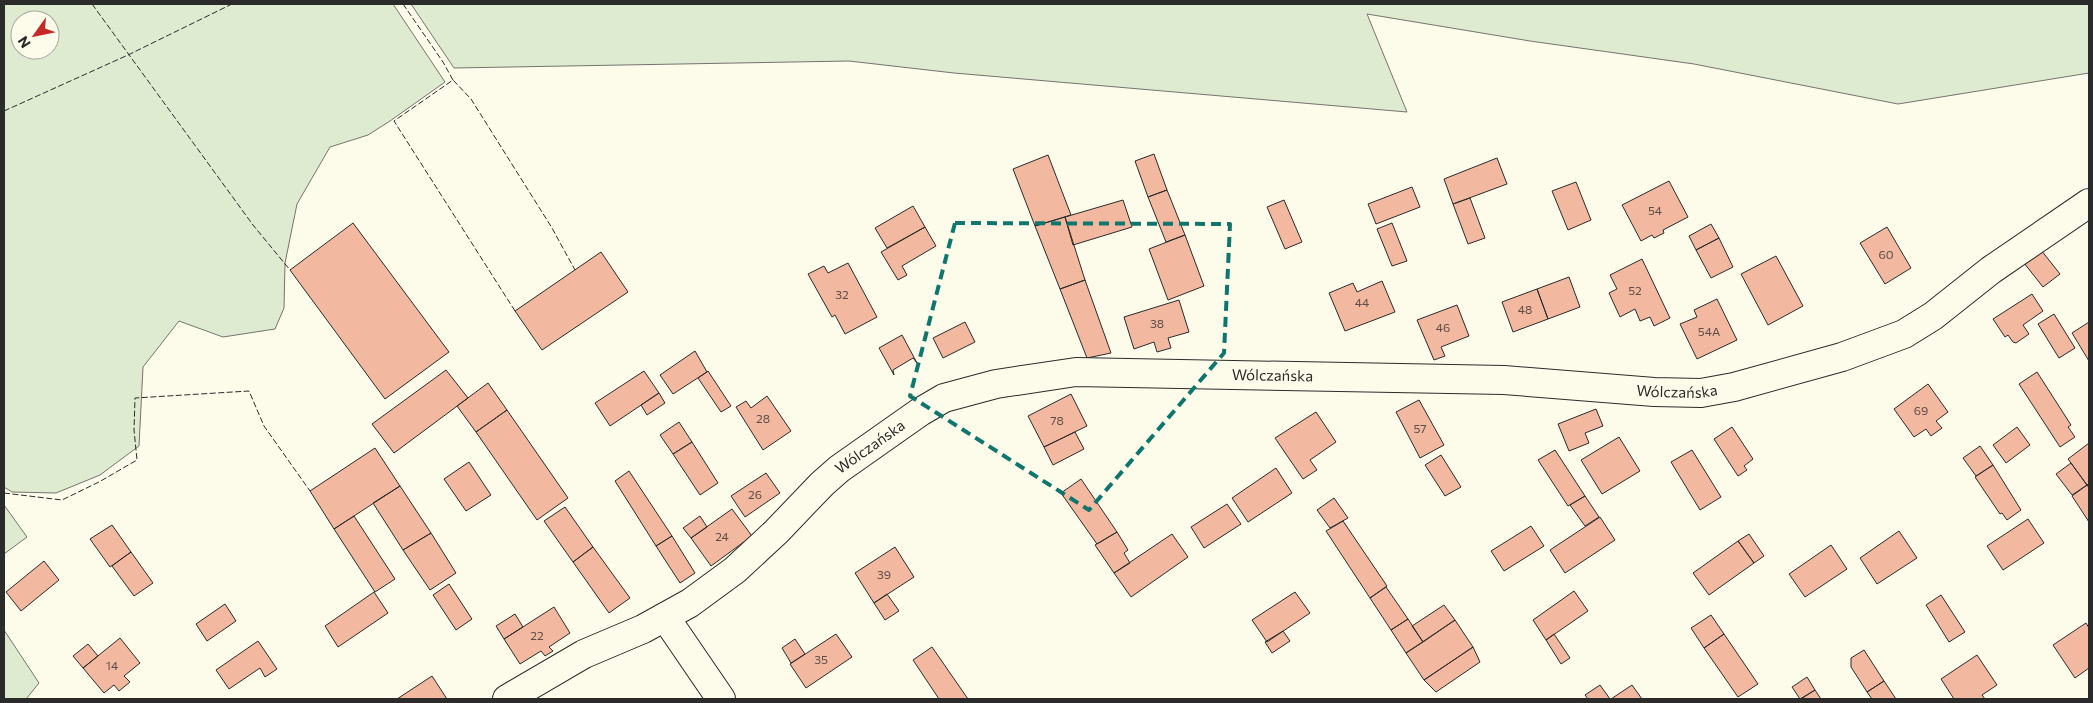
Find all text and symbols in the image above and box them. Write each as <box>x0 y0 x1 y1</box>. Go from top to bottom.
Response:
north arrow <box>10 10 60 60</box>
text: N <box>14 33 34 51</box>
house number: 54 <box>1648 203 1662 217</box>
house number: 60 <box>1878 247 1894 261</box>
house number: 52 <box>1628 283 1642 297</box>
house number: 32 <box>835 287 849 301</box>
house number: 44 <box>1355 295 1369 309</box>
house number: 48 <box>1518 302 1532 316</box>
house number: 38 <box>1150 316 1164 330</box>
house number: 46 <box>1436 320 1450 334</box>
house number: 54A <box>1698 324 1720 338</box>
street label: Wólczańska <box>1232 365 1313 384</box>
street label: Wólczańska <box>1636 380 1719 401</box>
house number: 69 <box>1914 403 1928 417</box>
house number: 28 <box>756 411 770 425</box>
house number: 78 <box>1050 413 1064 427</box>
street label: Wólczańska <box>831 415 908 477</box>
house number: 57 <box>1413 421 1427 435</box>
house number: 26 <box>748 487 762 501</box>
house number: 24 <box>715 529 729 543</box>
house number: 39 <box>877 567 891 581</box>
house number: 22 <box>530 628 544 642</box>
house number: 35 <box>814 652 828 666</box>
house number: 14 <box>106 658 118 672</box>

